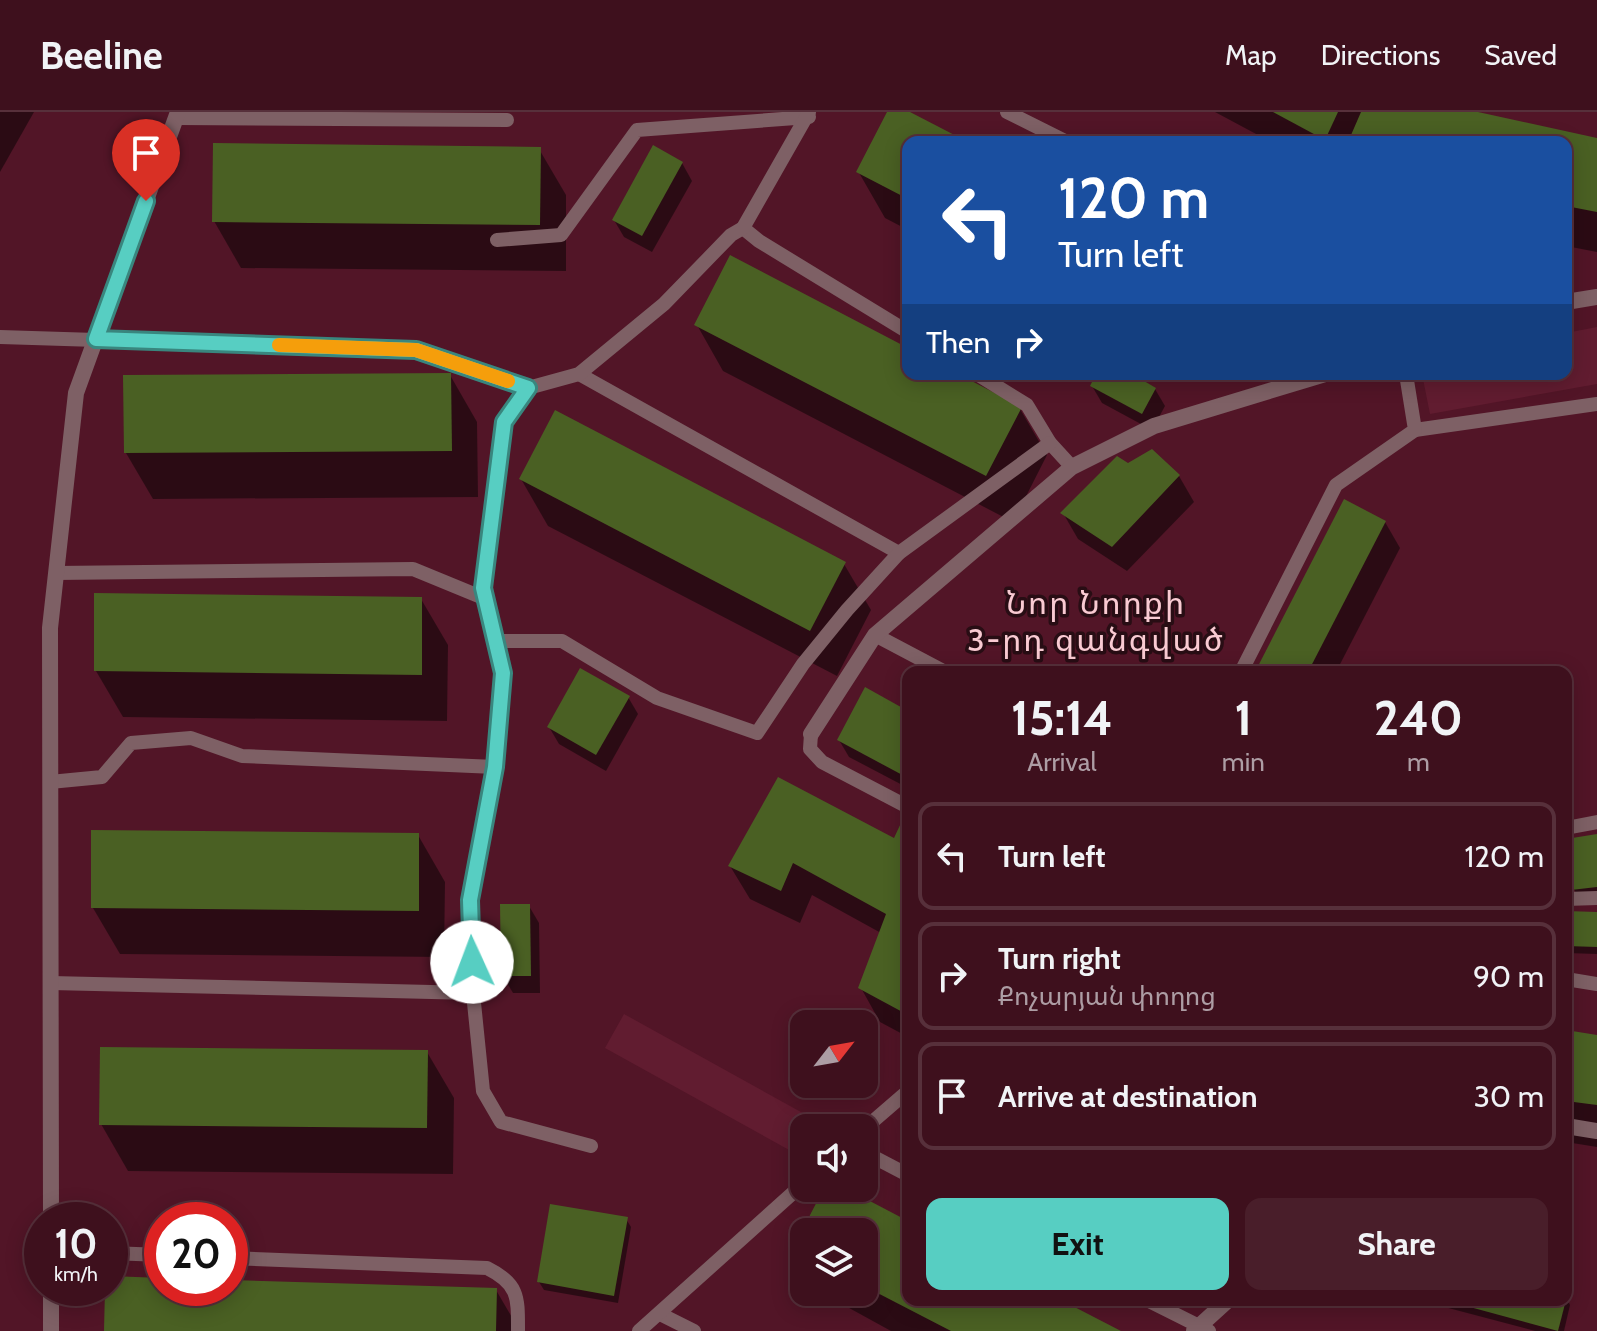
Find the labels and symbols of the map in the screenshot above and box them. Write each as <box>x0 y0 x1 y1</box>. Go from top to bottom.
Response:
pin <box>112 119 180 201</box>
district label: Նոր Նորքի 3-րդ զանգված <box>967 583 1225 659</box>
position arrow <box>430 920 514 1004</box>
north arrow <box>790 1010 878 1098</box>
speed limit sign: 20 <box>144 1202 248 1306</box>

